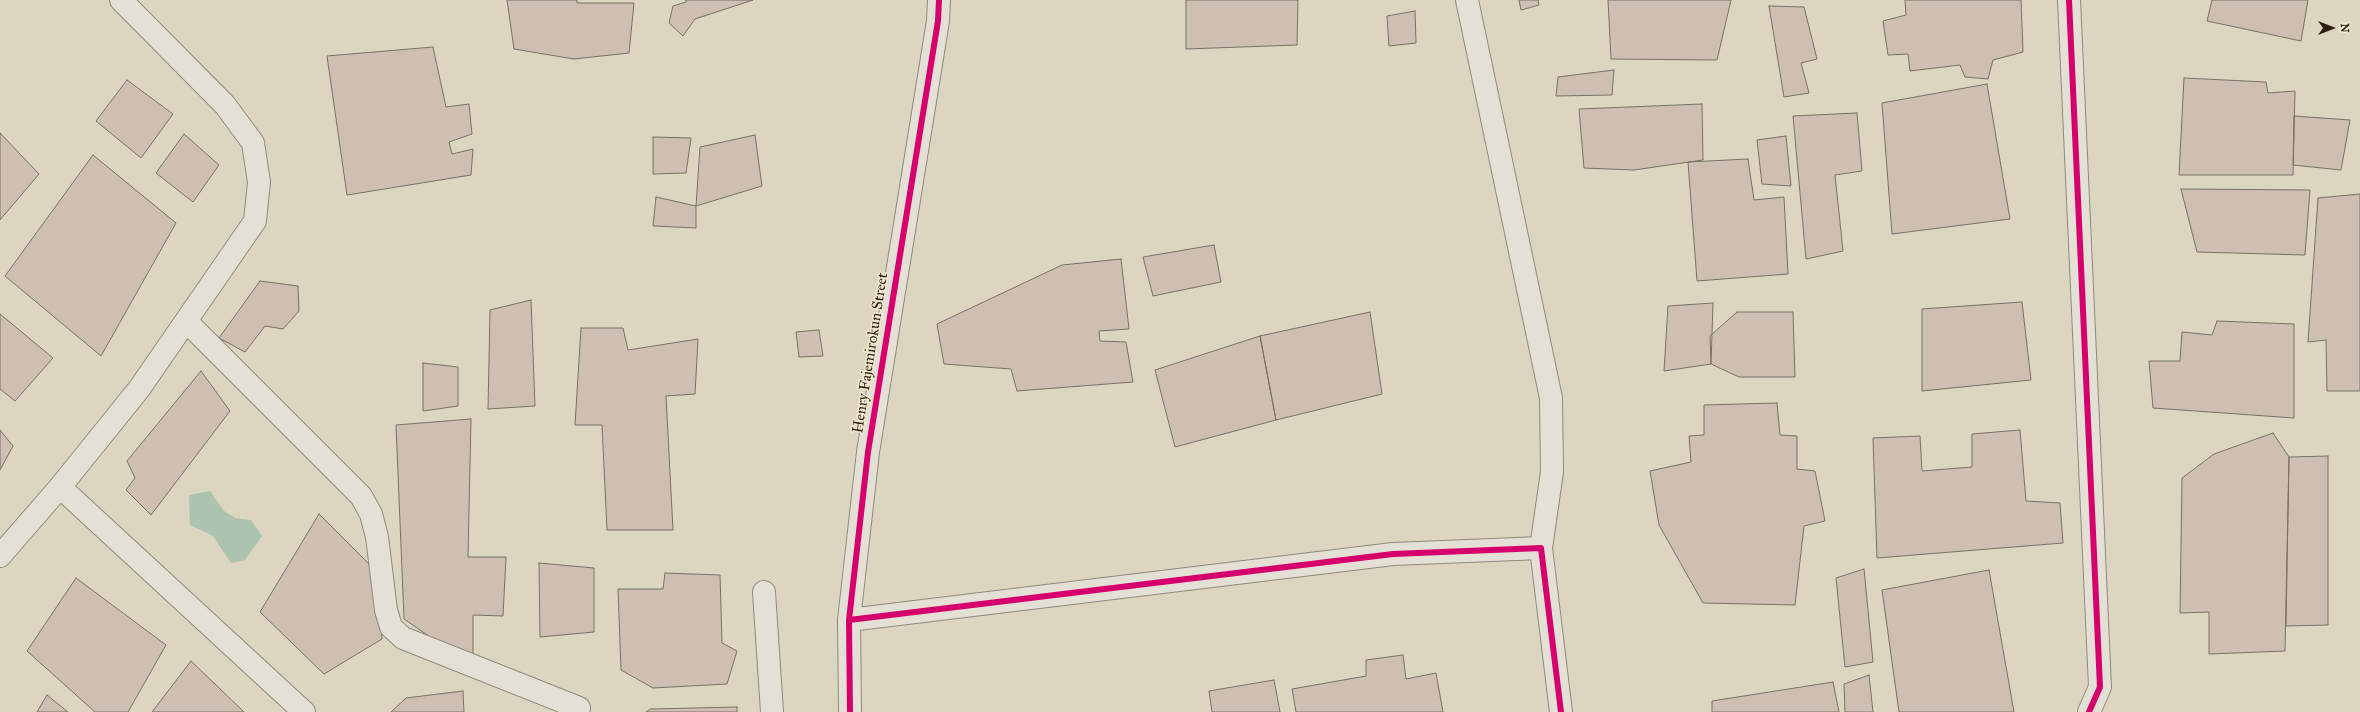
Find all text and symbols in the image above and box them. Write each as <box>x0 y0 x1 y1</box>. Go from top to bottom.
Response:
north arrow <box>2312 8 2352 48</box>
text: N <box>2338 23 2351 33</box>
street label: Henry Fajemirokun Street <box>849 272 893 434</box>

